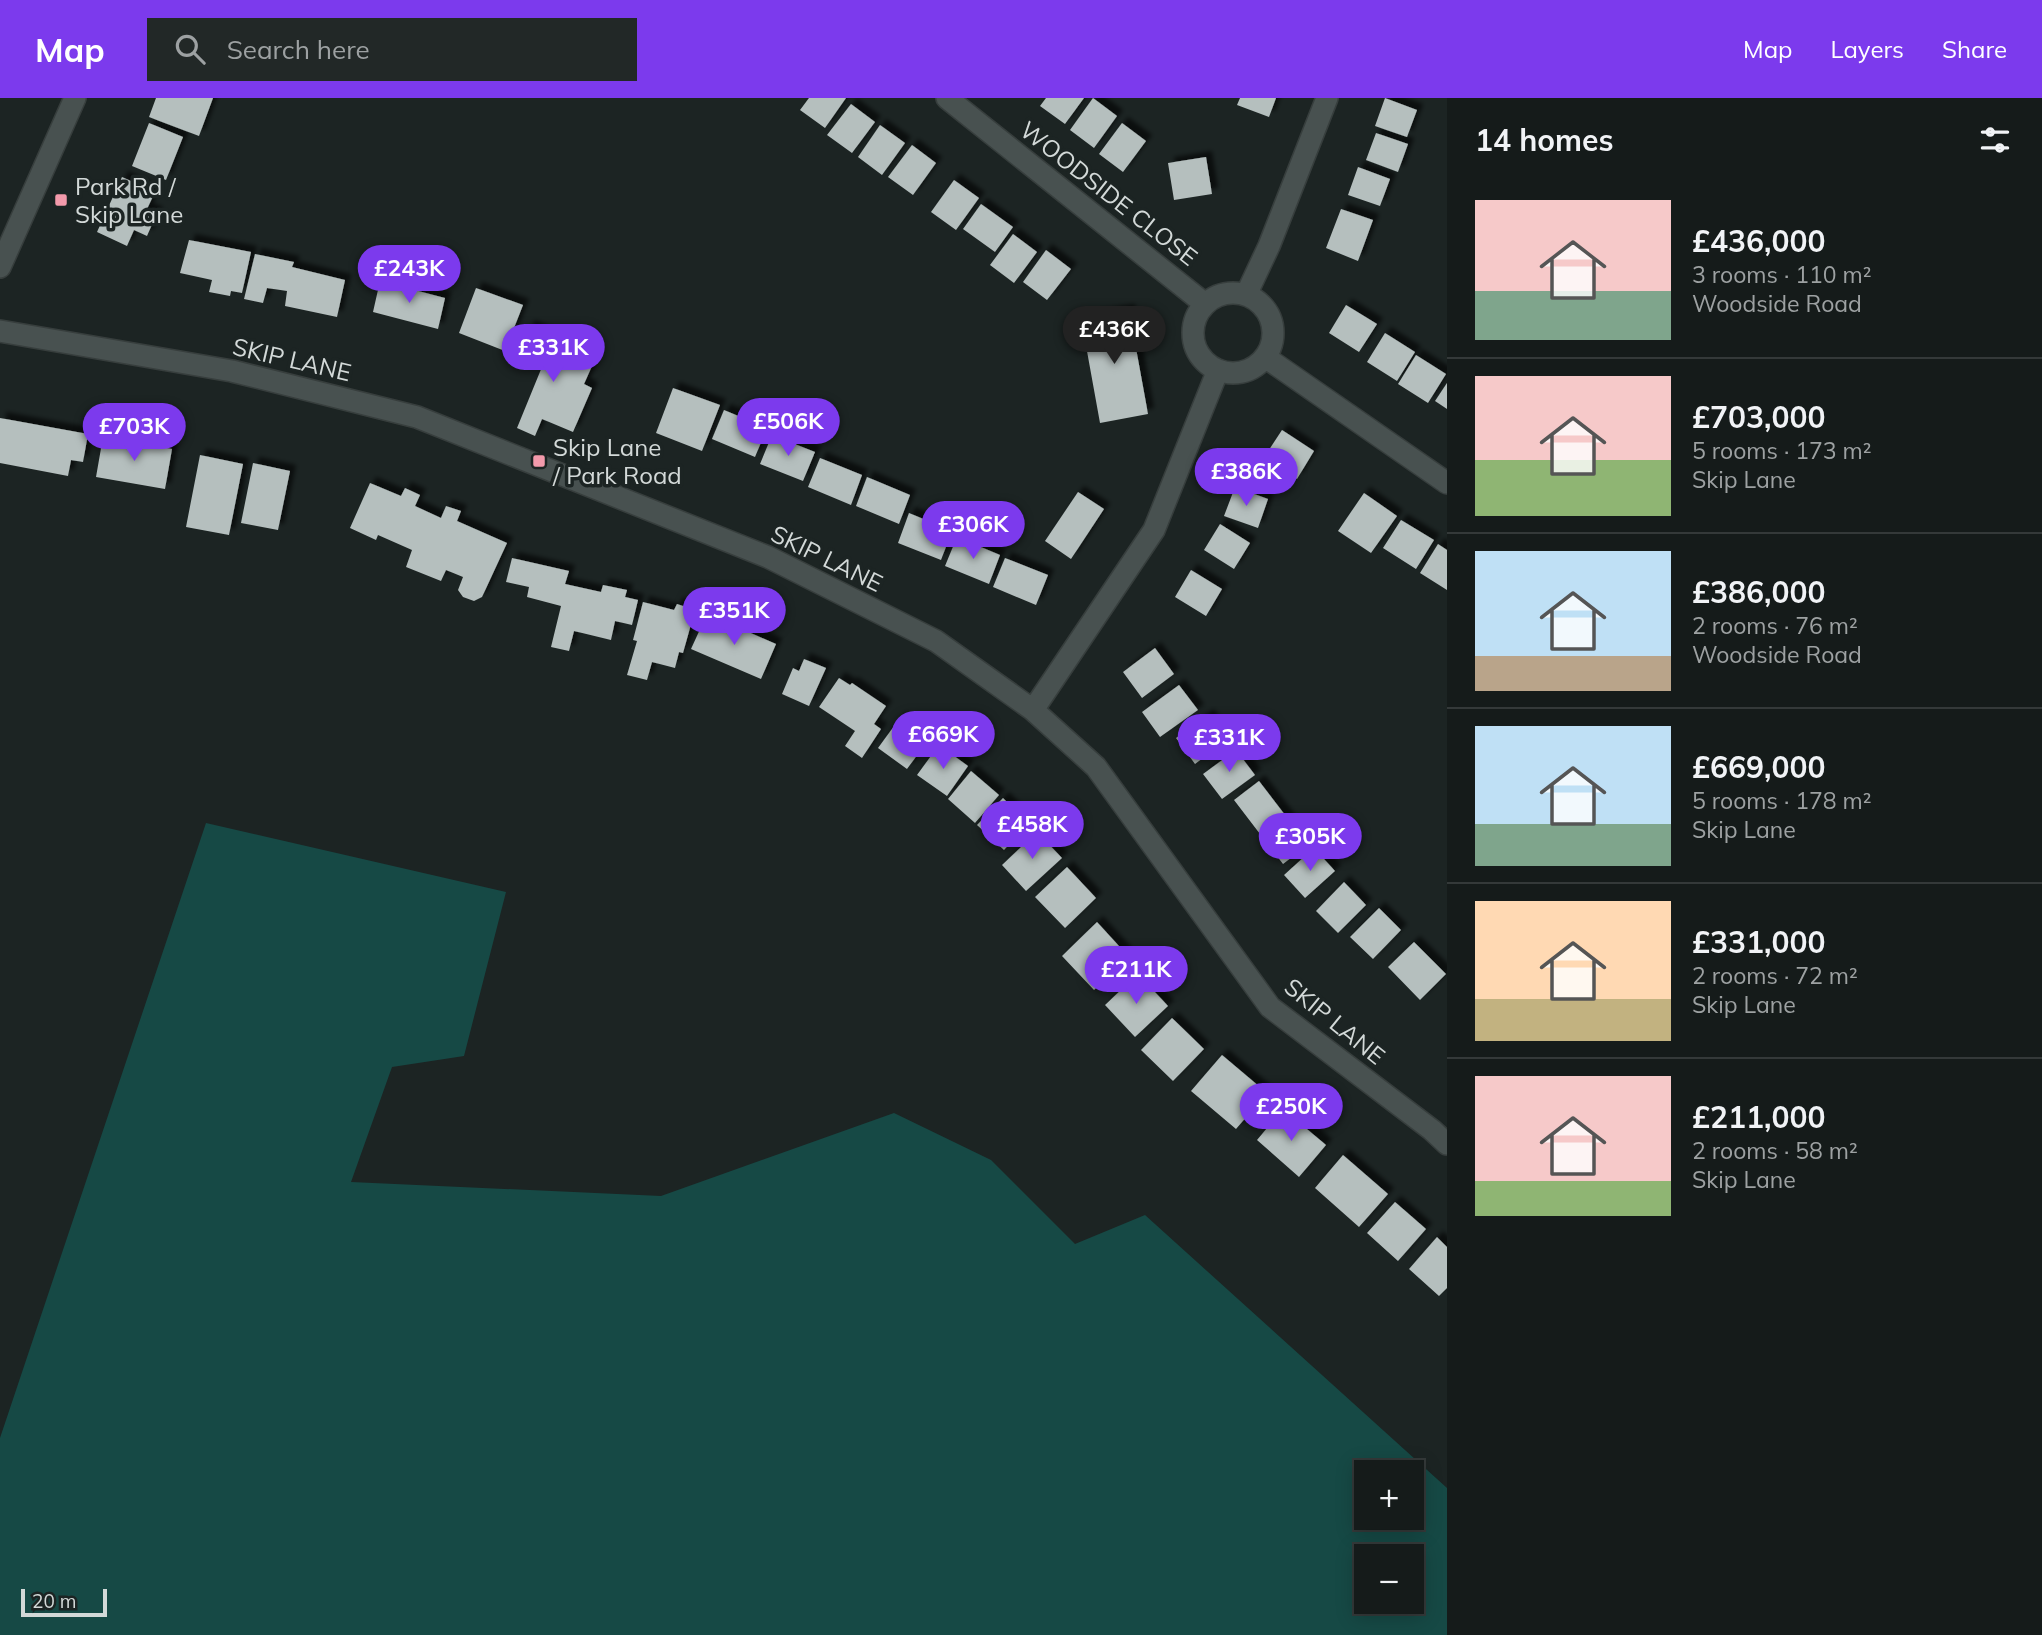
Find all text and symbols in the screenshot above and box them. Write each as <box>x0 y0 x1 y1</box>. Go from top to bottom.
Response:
search box <box>147 18 637 81</box>
text: Map <box>35 29 105 70</box>
icon: search <box>171 30 209 68</box>
text: Search here <box>227 33 370 66</box>
text: Map <box>1743 34 1792 64</box>
text: Layers <box>1830 34 1904 64</box>
text: Share <box>1942 34 2007 64</box>
street label: WOODSIDE CLOSE <box>1014 114 1204 272</box>
text: 14 homes <box>1475 121 1614 159</box>
icon: filters <box>1976 121 2014 159</box>
place label: Park Rd / Skip Lane <box>75 171 183 229</box>
marker: Park Rd / Skip Lane <box>53 192 69 208</box>
text: £436,000 <box>1692 222 1825 260</box>
icon: home <box>1531 228 1615 312</box>
pin: £243K <box>360 246 458 305</box>
text: £243K <box>374 253 444 282</box>
text: 3 rooms · 110 m² <box>1692 260 1872 289</box>
text: Woodside Road <box>1692 289 1862 318</box>
pin: £436K <box>1065 306 1163 366</box>
text: £436K <box>1079 314 1149 343</box>
pin: £331K <box>504 324 602 384</box>
street label: SKIP LANE <box>230 331 354 387</box>
text: £331K <box>518 332 588 361</box>
pin: £506K <box>739 398 837 458</box>
text: £703,000 <box>1692 398 1825 436</box>
pin: £703K <box>85 404 183 463</box>
icon: home <box>1531 404 1615 488</box>
text: £506K <box>753 406 823 435</box>
text: £703K <box>99 411 169 440</box>
place label: Skip Lane / Park Road <box>552 432 682 490</box>
text: 5 rooms · 173 m² <box>1692 436 1872 465</box>
pin: £386K <box>1197 448 1295 508</box>
marker: Skip Lane / Park Road <box>531 453 547 469</box>
text: £386K <box>1211 456 1281 485</box>
text: Skip Lane <box>1692 465 1796 494</box>
pin: £306K <box>924 502 1022 561</box>
text: £306K <box>938 509 1008 538</box>
street label: SKIP LANE <box>766 518 888 598</box>
text: £386,000 <box>1692 573 1825 611</box>
icon: home <box>1531 579 1615 663</box>
pin: £351K <box>685 588 783 647</box>
text: £351K <box>699 595 769 624</box>
text: 2 rooms · 76 m² <box>1692 611 1858 640</box>
text: Woodside Road <box>1692 640 1862 669</box>
pin: £669K <box>894 712 992 771</box>
pin: £331K <box>1180 714 1278 774</box>
text: £669K <box>908 719 978 748</box>
text: £331K <box>1194 722 1264 751</box>
text: £669,000 <box>1692 748 1825 786</box>
icon: home <box>1531 754 1615 838</box>
text: 5 rooms · 178 m² <box>1692 786 1872 815</box>
pin: £458K <box>983 802 1081 861</box>
text: £458K <box>997 809 1067 838</box>
pin: £305K <box>1261 814 1359 873</box>
text: Skip Lane <box>1692 815 1796 844</box>
text: £305K <box>1275 821 1345 850</box>
text: £331,000 <box>1692 923 1825 961</box>
icon: home <box>1531 929 1615 1013</box>
pin: £211K <box>1087 946 1185 1006</box>
text: £211K <box>1101 954 1171 983</box>
text: 2 rooms · 72 m² <box>1692 961 1858 990</box>
street label: SKIP LANE <box>1279 971 1391 1071</box>
text: Skip Lane <box>1692 990 1796 1019</box>
pin: £250K <box>1242 1084 1340 1143</box>
text: £250K <box>1256 1091 1326 1120</box>
text: £211,000 <box>1692 1098 1825 1136</box>
icon: home <box>1531 1104 1615 1188</box>
text: 2 rooms · 58 m² <box>1692 1136 1858 1165</box>
text: Skip Lane <box>1692 1165 1796 1194</box>
map controls <box>1354 1460 1424 1614</box>
button: + <box>1354 1460 1424 1530</box>
button: − <box>1354 1544 1424 1614</box>
scale bar <box>21 1586 107 1618</box>
text: 20 m <box>32 1589 76 1613</box>

